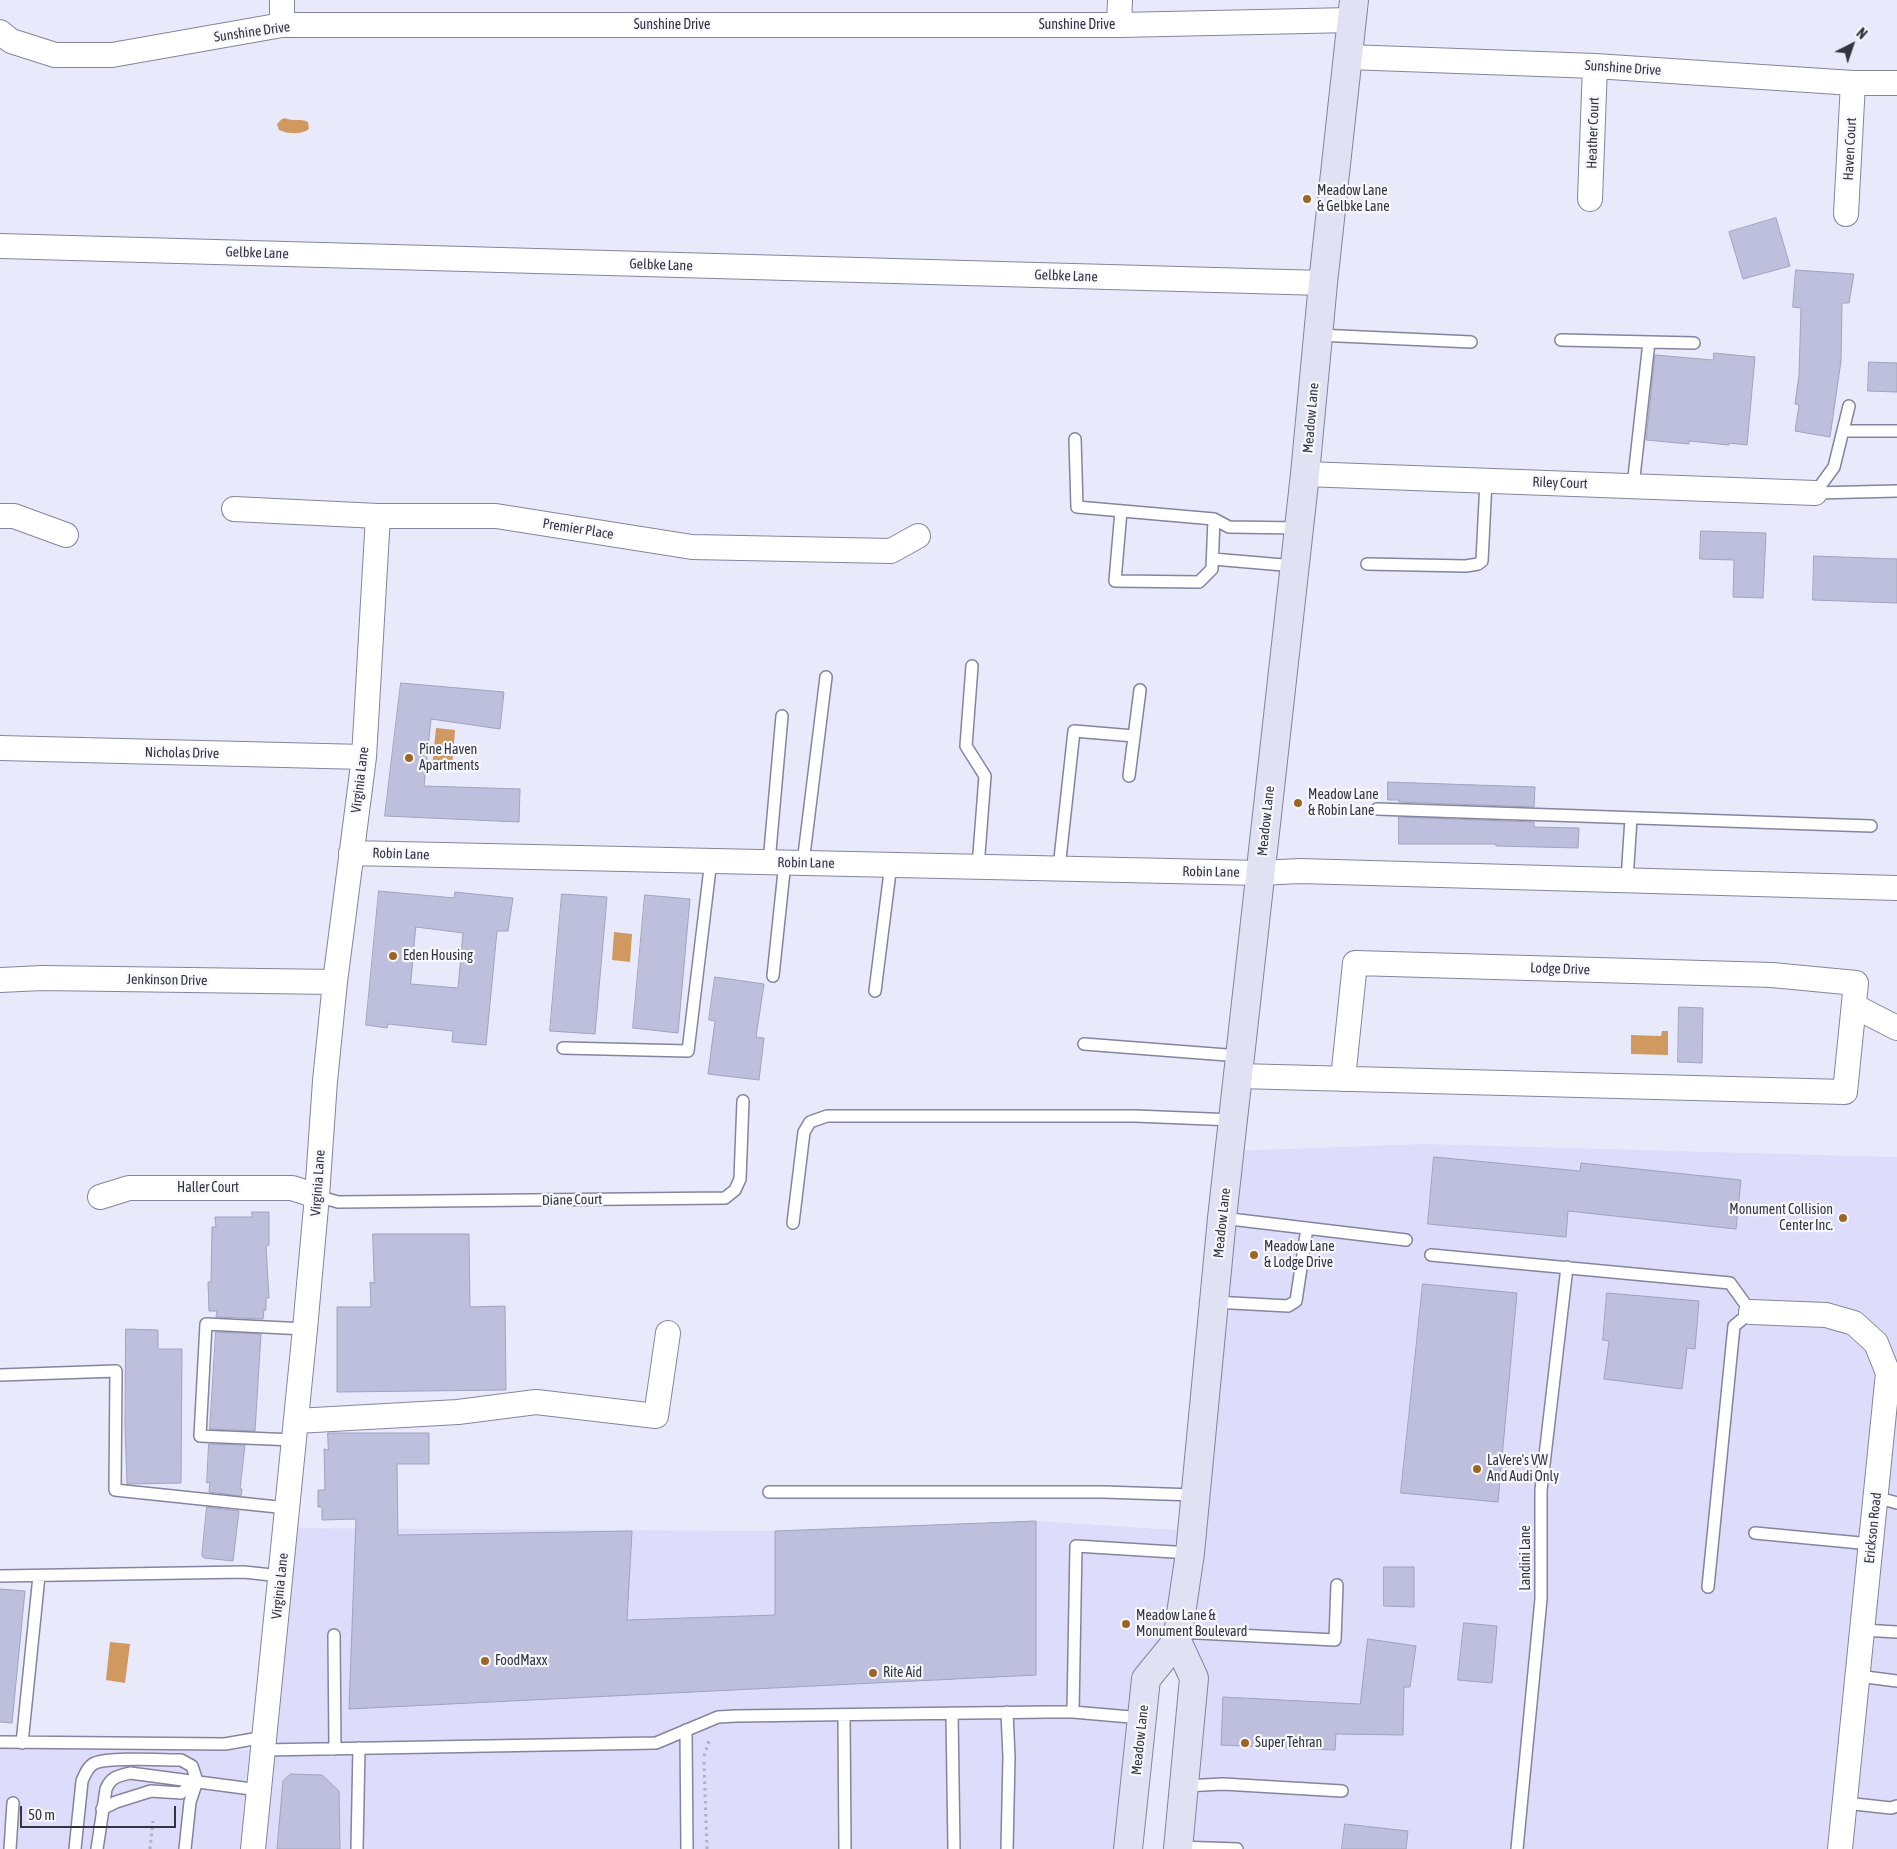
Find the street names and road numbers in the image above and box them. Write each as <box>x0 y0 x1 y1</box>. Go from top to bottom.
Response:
street label: Sunshine Drive <box>634 17 710 33</box>
street label: Sunshine Drive <box>1039 17 1115 33</box>
street label: Sunshine Drive <box>213 18 291 46</box>
street label: Sunshine Drive <box>1584 57 1662 79</box>
street label: Heather Court <box>1583 97 1603 169</box>
street label: Haven Court <box>1840 117 1860 181</box>
street label: Gelbke Lane <box>225 243 289 263</box>
street label: Gelbke Lane <box>629 255 693 275</box>
street label: Gelbke Lane <box>1034 266 1098 286</box>
street label: Meadow Lane <box>1300 382 1322 454</box>
street label: Riley Court <box>1532 474 1588 492</box>
street label: Premier Place <box>541 515 615 543</box>
street label: Nicholas Drive <box>145 744 219 762</box>
street label: Virginia Lane <box>348 746 372 814</box>
street label: Meadow Lane <box>1254 785 1278 857</box>
street label: Robin Lane <box>372 845 430 863</box>
street label: Robin Lane <box>777 854 835 872</box>
street label: Robin Lane <box>1182 863 1240 881</box>
street label: Lodge Drive <box>1530 960 1590 978</box>
street label: Jenkinson Drive <box>126 971 208 989</box>
street label: Virginia Lane <box>307 1149 329 1217</box>
street label: Haller Court <box>177 1180 239 1196</box>
street label: Meadow Lane <box>1210 1187 1234 1259</box>
street label: Diane Court <box>542 1191 602 1209</box>
street label: Erickson Road <box>1861 1492 1885 1564</box>
street label: Landini Lane <box>1518 1525 1534 1591</box>
street label: Virginia Lane <box>268 1552 292 1620</box>
street label: Meadow Lane <box>1128 1704 1152 1776</box>

